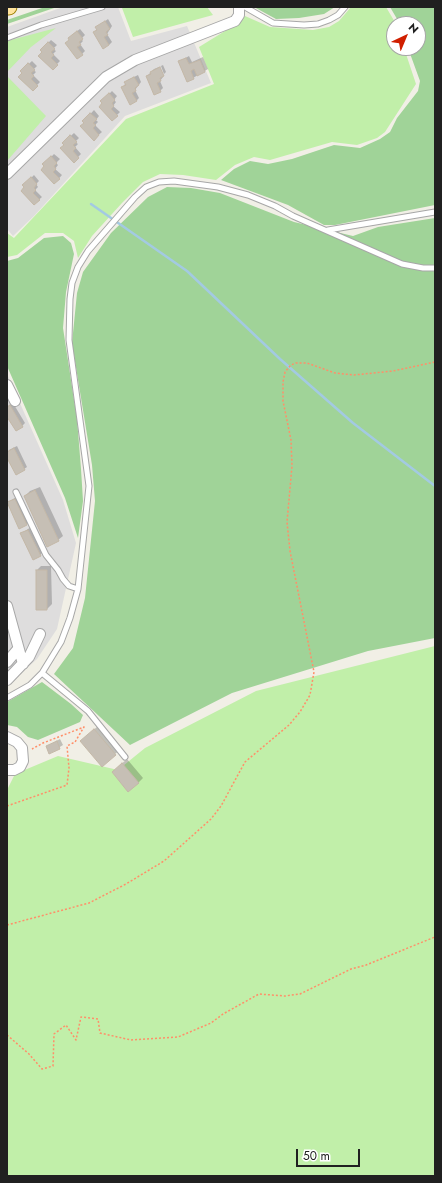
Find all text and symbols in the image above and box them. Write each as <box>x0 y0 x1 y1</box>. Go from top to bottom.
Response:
north arrow <box>386 16 426 56</box>
text: N <box>405 19 422 37</box>
scale bar <box>298 1141 362 1167</box>
text: 50 m <box>303 1147 330 1165</box>

